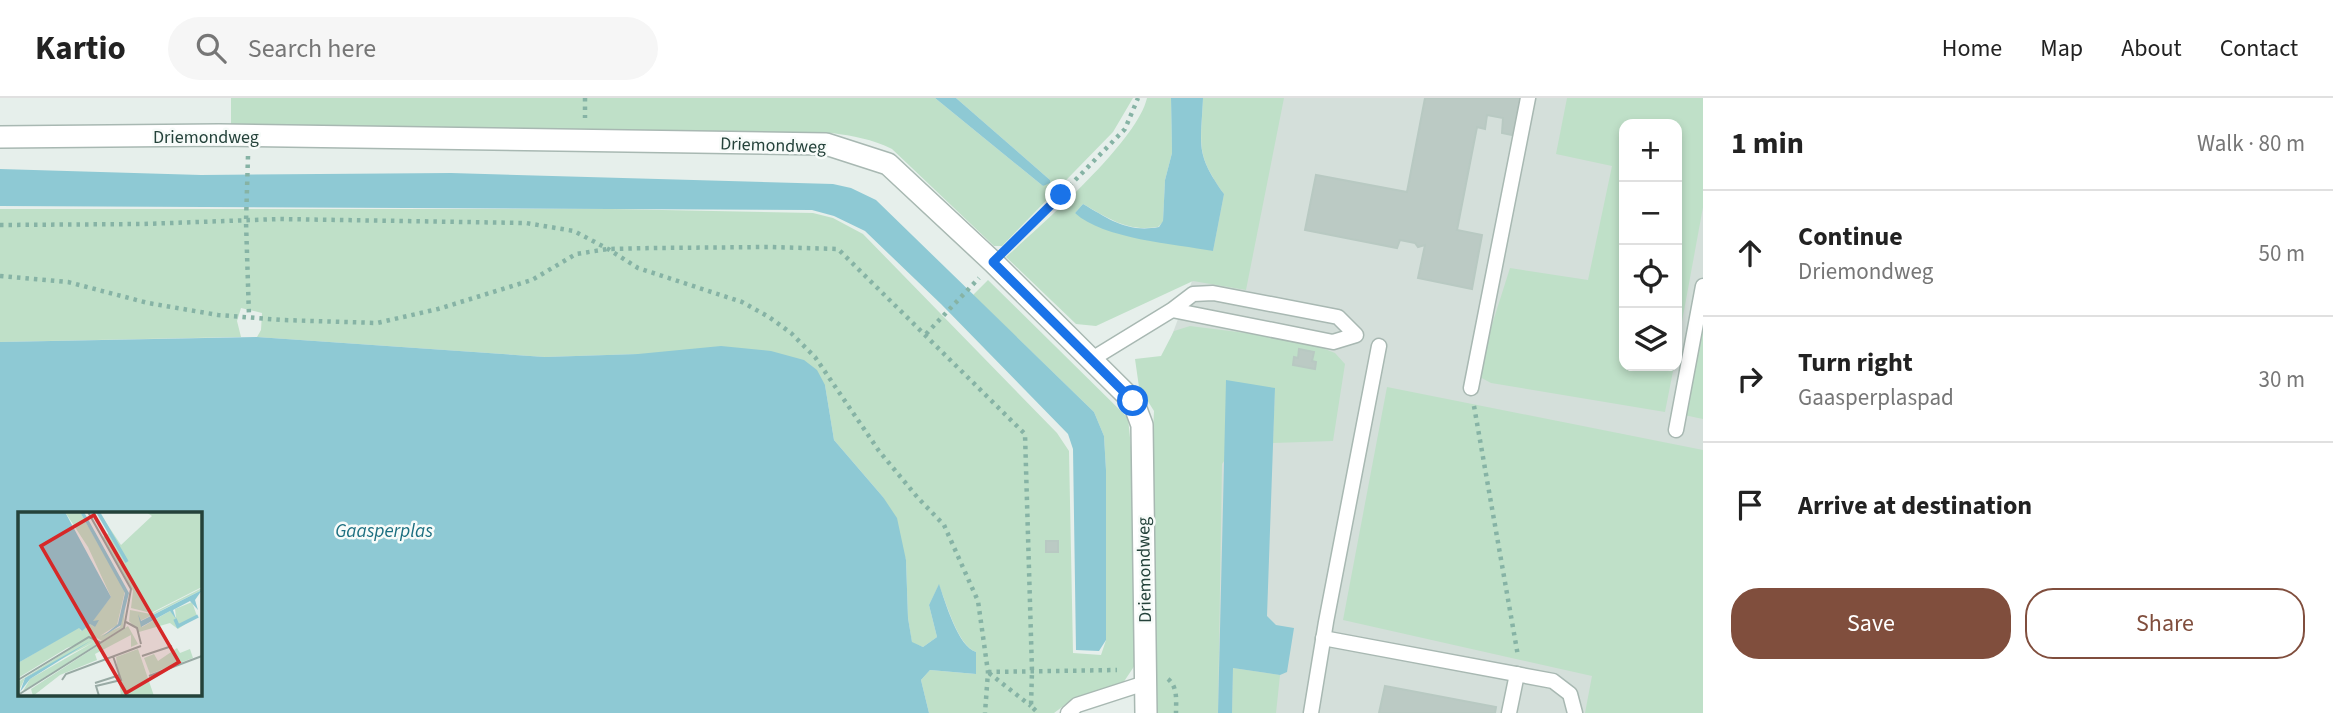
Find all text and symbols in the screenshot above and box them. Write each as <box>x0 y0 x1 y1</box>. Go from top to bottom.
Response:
search box <box>168 17 658 80</box>
text: Kartio <box>35 25 126 72</box>
icon: search <box>192 29 230 67</box>
text: Search here <box>248 30 376 67</box>
text: Home <box>1942 31 2002 66</box>
text: Map <box>2040 31 2083 66</box>
text: About <box>2121 31 2182 66</box>
text: Contact <box>2220 31 2298 66</box>
map controls <box>1619 119 1682 371</box>
button: + <box>1619 119 1682 182</box>
text: 1 min <box>1731 122 1804 165</box>
street label: Driemondweg <box>153 125 259 150</box>
text: Walk · 80 m <box>2197 127 2305 160</box>
street label: Driemondweg <box>720 131 826 160</box>
route end <box>1045 179 1076 210</box>
button: − <box>1619 182 1682 245</box>
text: Continue <box>1798 218 1903 255</box>
icon: ahead <box>1731 234 1769 272</box>
text: 50 m <box>2258 237 2305 270</box>
button: locate <box>1619 245 1682 308</box>
text: Driemondweg <box>1798 255 1933 288</box>
button: layers <box>1619 308 1682 371</box>
text: Turn right <box>1798 344 1913 381</box>
icon: right <box>1731 360 1769 398</box>
text: 30 m <box>2258 363 2305 396</box>
text: Gaasperplaspad <box>1798 381 1954 414</box>
route start <box>1117 385 1148 416</box>
icon: arrive <box>1731 486 1769 524</box>
text: Arrive at destination <box>1798 487 2032 524</box>
inset map <box>18 512 201 696</box>
street label: Driemondweg <box>1131 517 1158 623</box>
water label: Gaasperplas <box>335 518 433 545</box>
button: Save <box>1731 588 2011 659</box>
button: Share <box>2025 588 2305 659</box>

